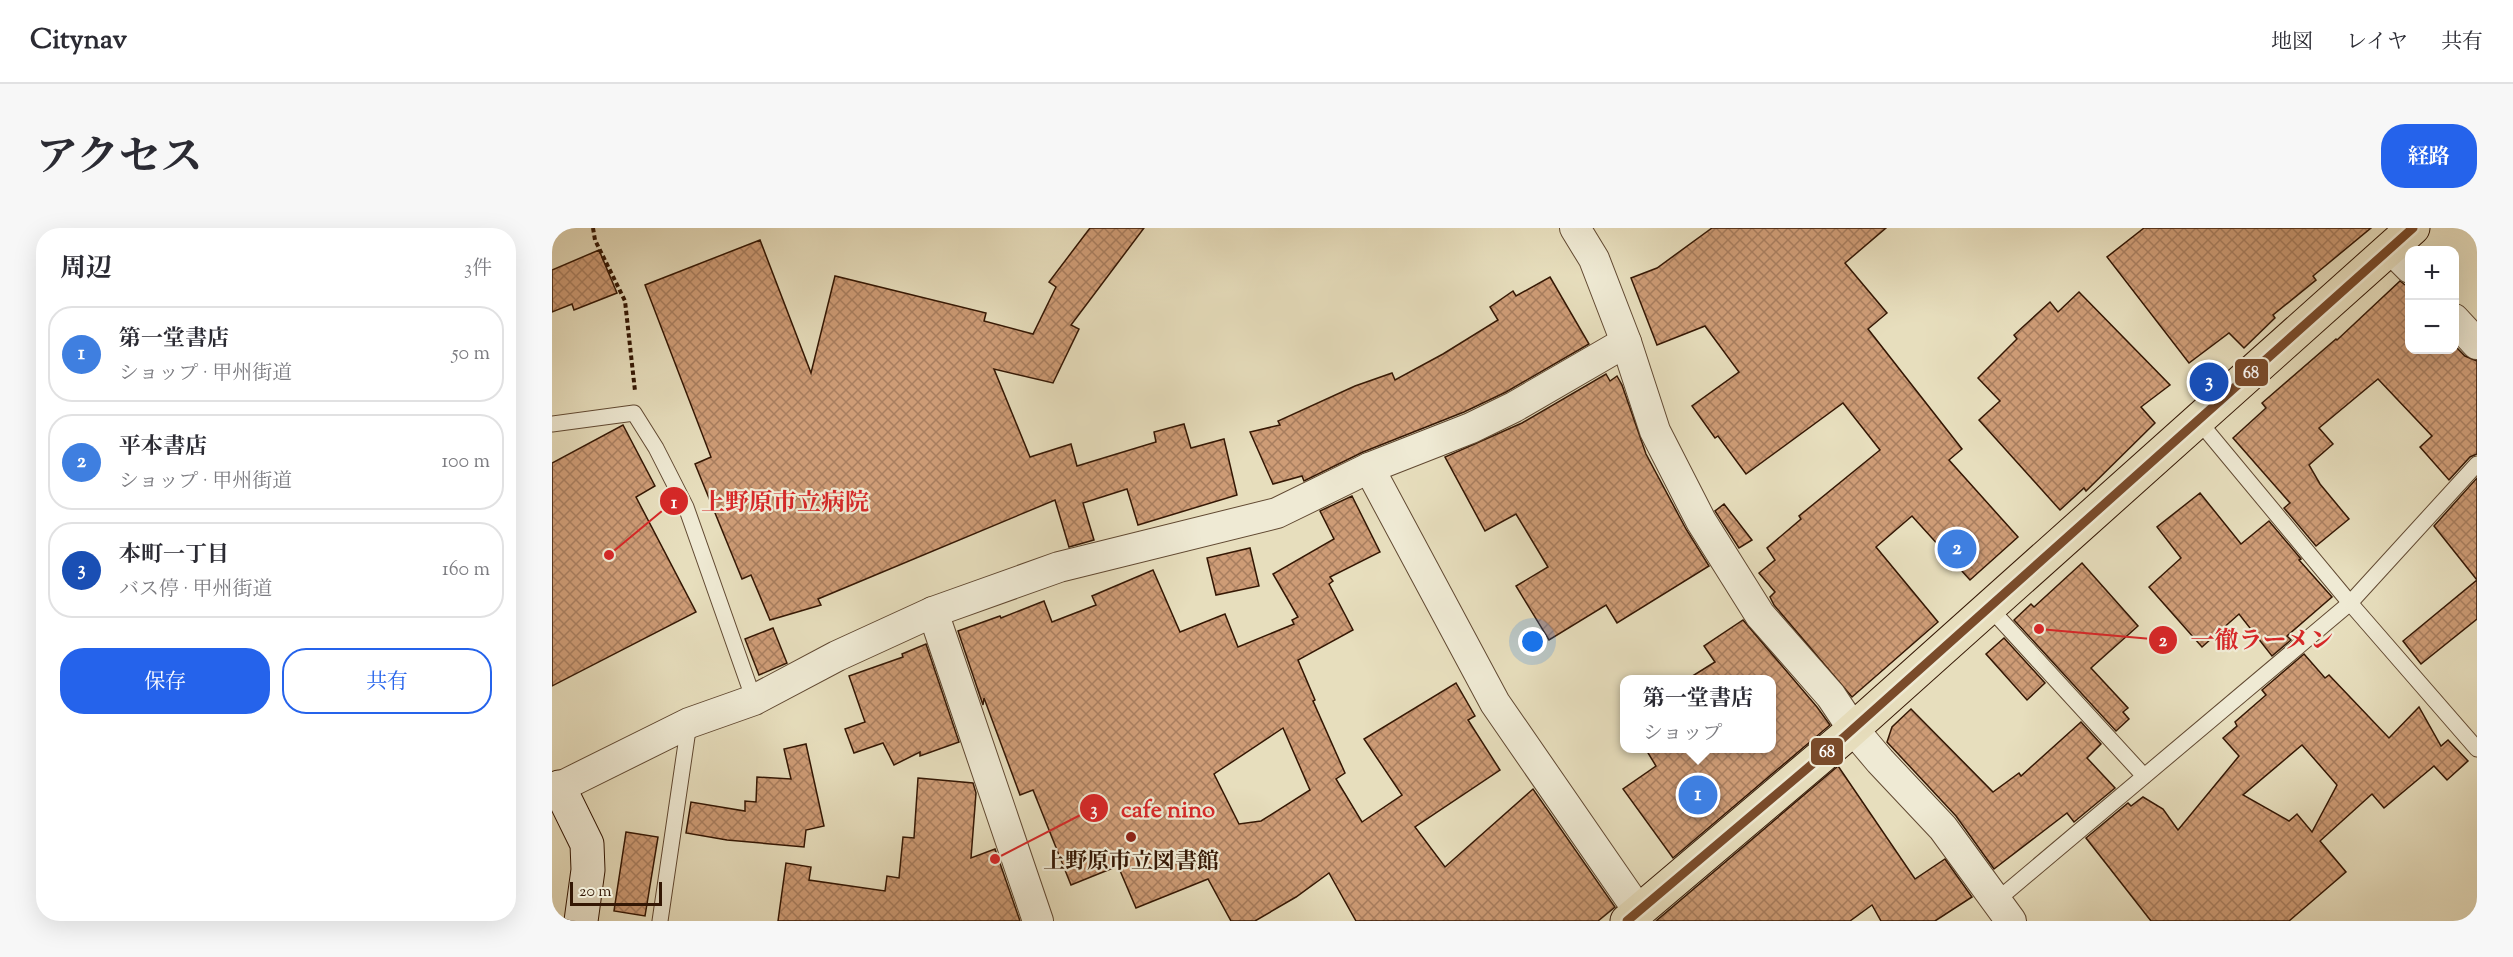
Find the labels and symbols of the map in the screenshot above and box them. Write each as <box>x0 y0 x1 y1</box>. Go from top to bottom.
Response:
line badge: 68 <box>2234 358 2269 387</box>
pin: 3 <box>2190 360 2228 404</box>
text: 68 <box>2243 363 2259 386</box>
callout: 上野原市立病院 <box>659 480 881 522</box>
text: 上野原市立病院 <box>701 487 869 521</box>
text: 1 <box>671 491 678 517</box>
pin: 2 <box>1938 526 1976 572</box>
callout: 一徹ラーメン <box>2148 619 2346 661</box>
text: 一徹ラーメン <box>2191 625 2333 659</box>
your location <box>1518 627 1547 656</box>
text: 2 <box>2159 629 2168 655</box>
line badge: 68 <box>1810 737 1844 766</box>
text: 68 <box>1819 742 1835 765</box>
pin: 1 <box>1678 772 1718 818</box>
callout: cafe nino <box>1079 787 1227 829</box>
text: cafe nino <box>1121 794 1215 828</box>
text: 3 <box>1090 798 1098 824</box>
marker: 上野原市立図書館 <box>1124 830 1138 844</box>
place label: 上野原市立図書館 <box>1043 847 1219 879</box>
scale bar <box>570 879 662 906</box>

